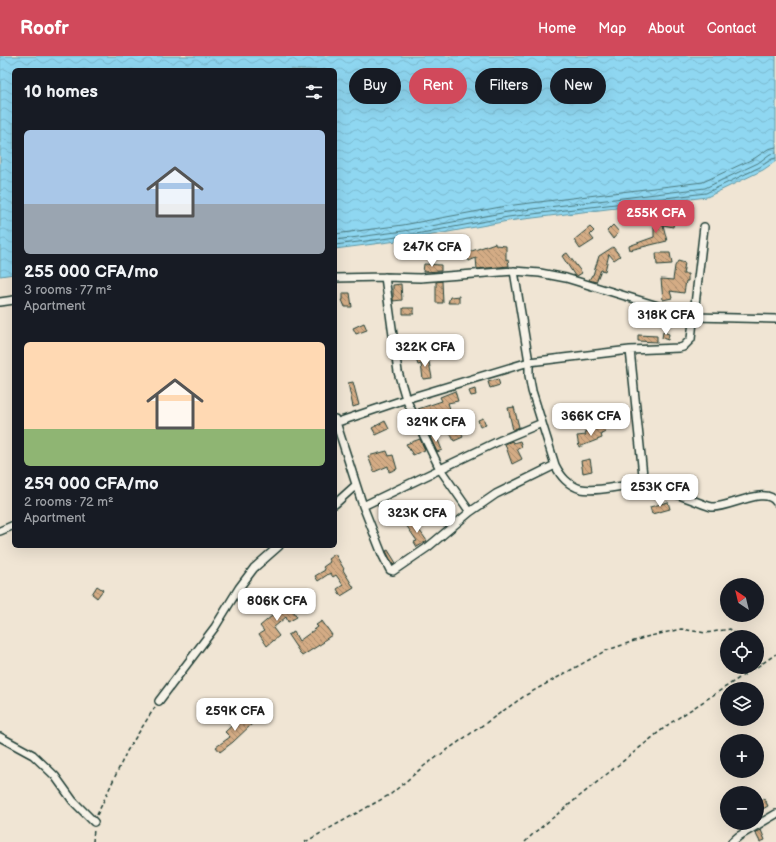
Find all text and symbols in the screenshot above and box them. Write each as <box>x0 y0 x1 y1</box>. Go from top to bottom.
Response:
text: Roofr <box>20 17 69 40</box>
text: Home <box>538 20 576 37</box>
text: Map <box>598 20 626 37</box>
text: About <box>648 20 685 37</box>
text: Contact <box>707 20 756 37</box>
chip: Buy <box>349 68 401 104</box>
chip: Rent <box>409 68 467 104</box>
chip: Filters <box>475 68 542 104</box>
chip: New <box>550 68 606 104</box>
icon: filters <box>303 81 325 103</box>
text: 10 homes <box>24 82 98 102</box>
icon: home <box>139 156 211 228</box>
pin: 255K CFA <box>615 200 697 234</box>
text: 255K CFA <box>626 205 686 221</box>
pin: 247K CFA <box>391 234 473 268</box>
text: 247K CFA <box>403 239 461 255</box>
text: 255 000 CFA/mo <box>24 262 159 282</box>
text: 3 rooms · 77 m² <box>24 282 112 298</box>
text: Apartment <box>24 298 85 314</box>
pin: 318K CFA <box>625 302 707 336</box>
text: 318K CFA <box>637 307 695 323</box>
pin: 322K CFA <box>384 334 466 368</box>
text: 322K CFA <box>395 339 455 355</box>
icon: home <box>139 368 211 440</box>
pin: 366K CFA <box>550 403 632 437</box>
text: 366K CFA <box>561 408 621 424</box>
pin: 329K CFA <box>395 409 477 443</box>
text: 329K CFA <box>406 414 466 430</box>
text: 259 000 CFA/mo <box>24 474 159 494</box>
pin: 253K CFA <box>619 474 701 508</box>
text: 253K CFA <box>630 479 690 495</box>
text: 2 rooms · 72 m² <box>24 494 114 510</box>
pin: 323K CFA <box>376 500 458 534</box>
text: 323K CFA <box>387 505 447 521</box>
text: Apartment <box>24 510 85 526</box>
north arrow <box>720 578 764 622</box>
map controls <box>720 578 764 830</box>
pin: 806K CFA <box>236 588 318 622</box>
text: 806K CFA <box>247 593 307 609</box>
button: locate <box>720 630 764 674</box>
button: layers <box>720 682 764 726</box>
pin: 259K CFA <box>194 698 276 732</box>
text: 259K CFA <box>205 703 265 719</box>
button: + <box>720 734 764 778</box>
button: − <box>720 786 764 830</box>

